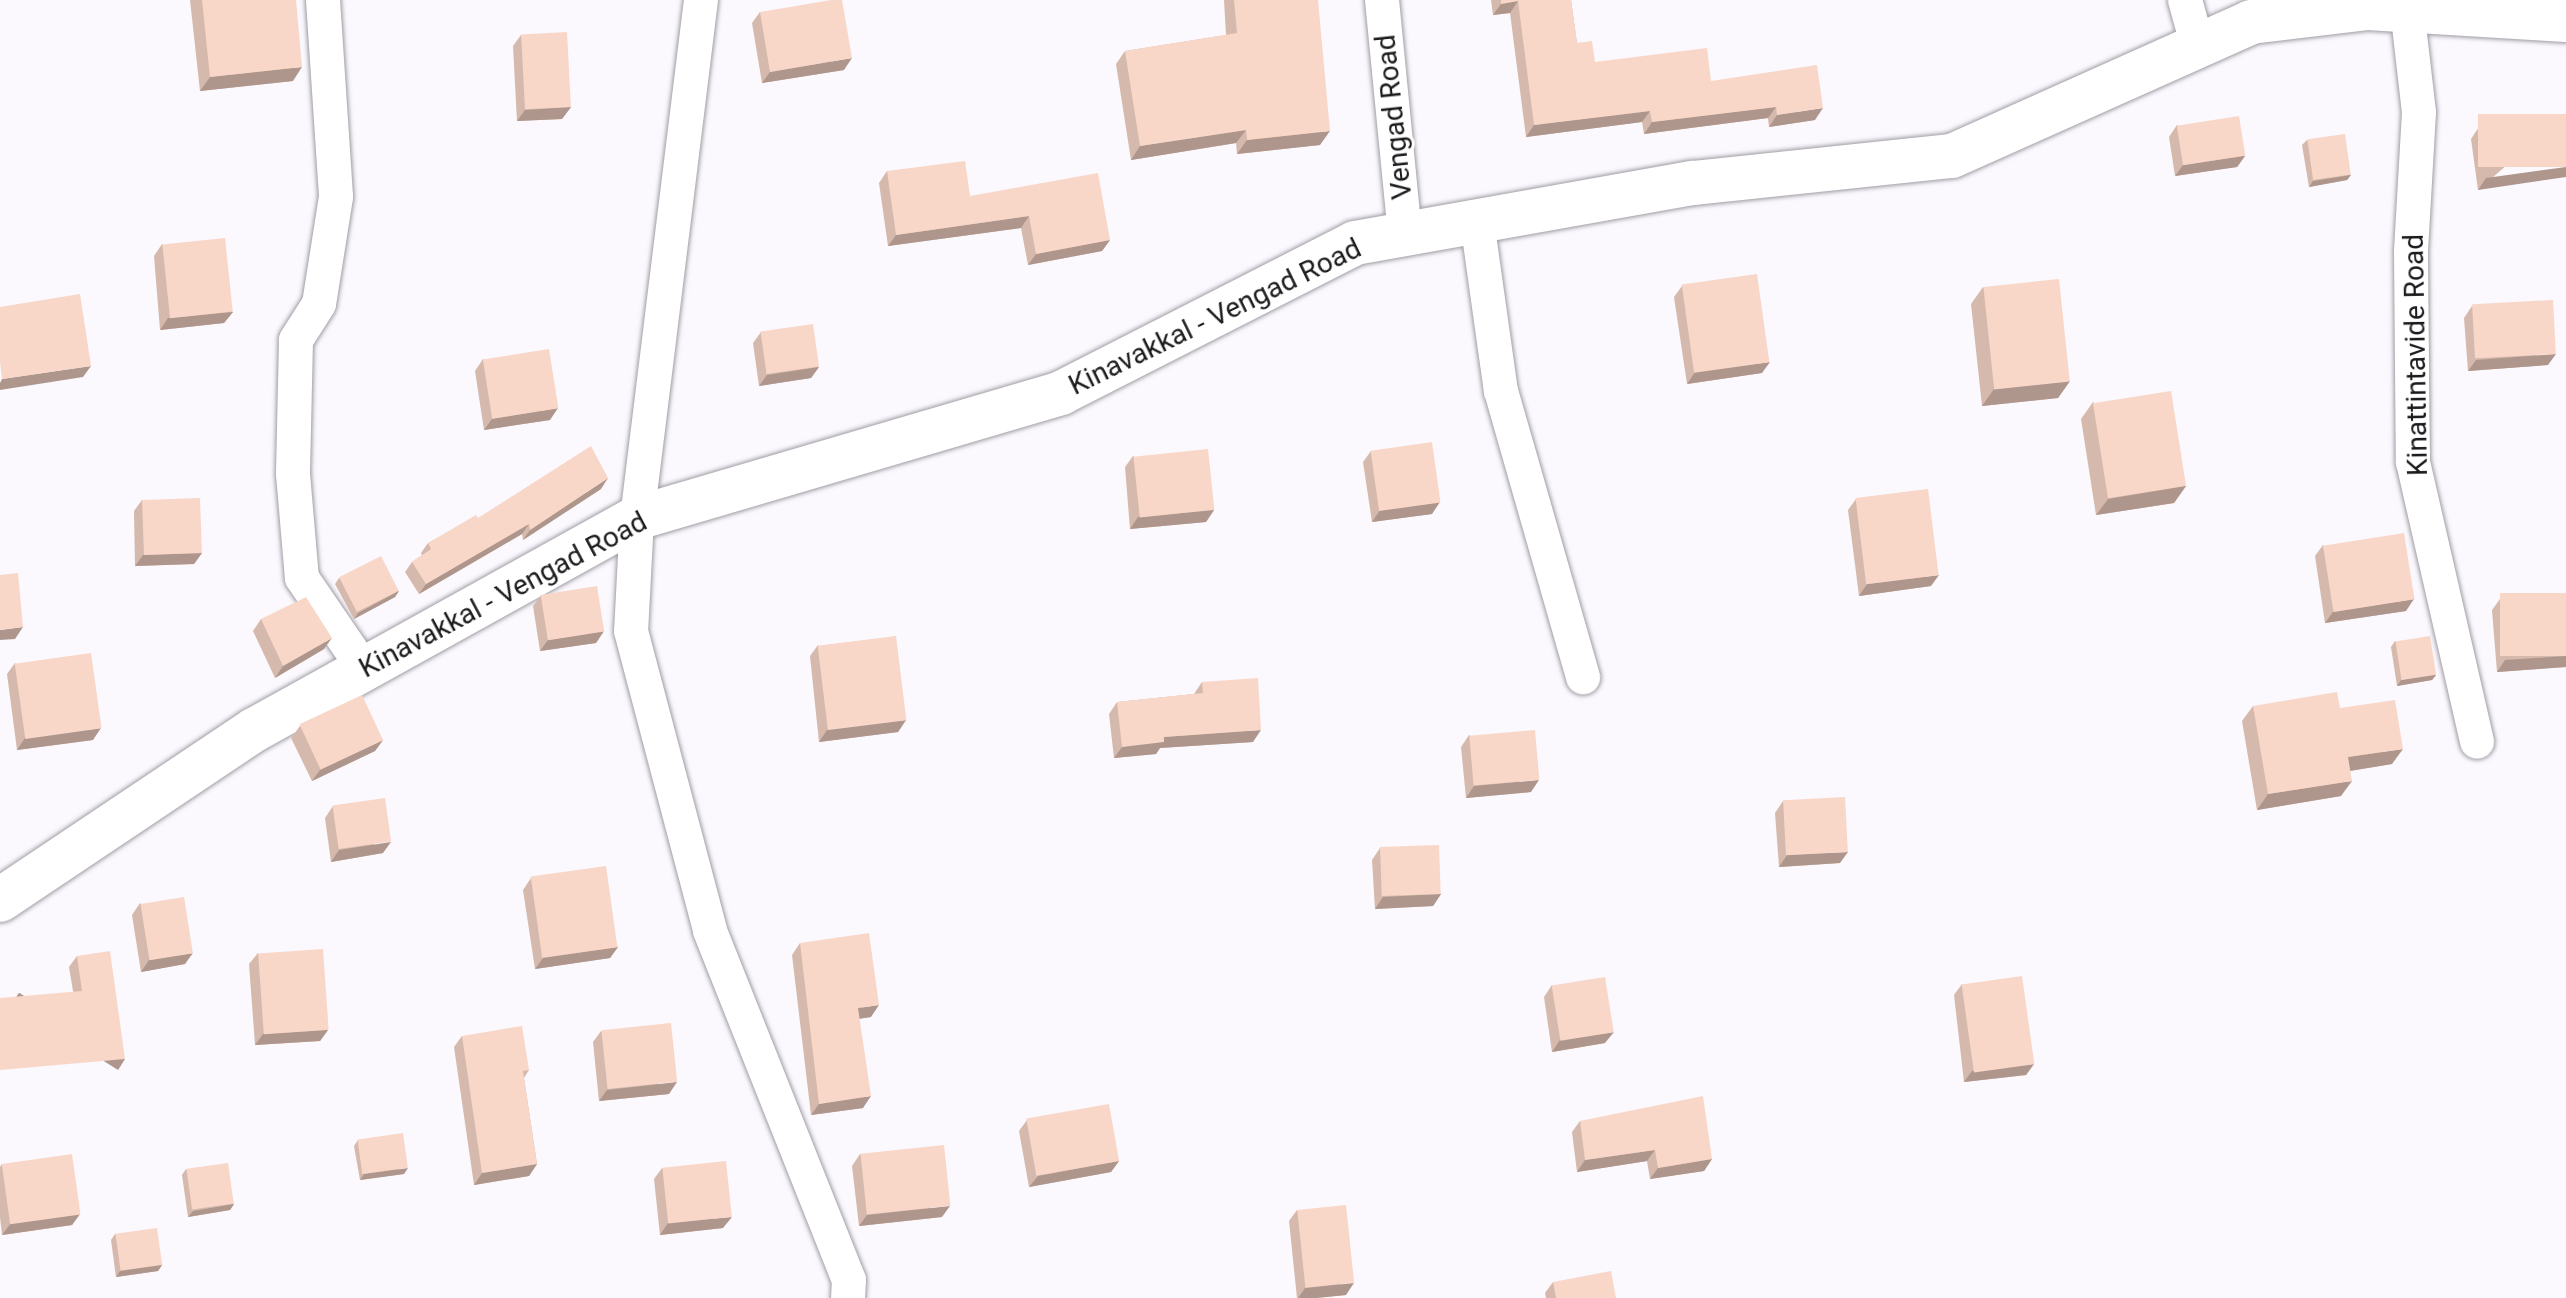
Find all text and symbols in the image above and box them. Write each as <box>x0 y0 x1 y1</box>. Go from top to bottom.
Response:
street label: Vengad Road <box>1369 33 1419 201</box>
street label: Kinavakkal - Vengad Road <box>1063 232 1367 402</box>
street label: Kinattintavide Road <box>2397 234 2435 476</box>
street label: Kinavakkal - Vengad Road <box>353 505 653 685</box>

